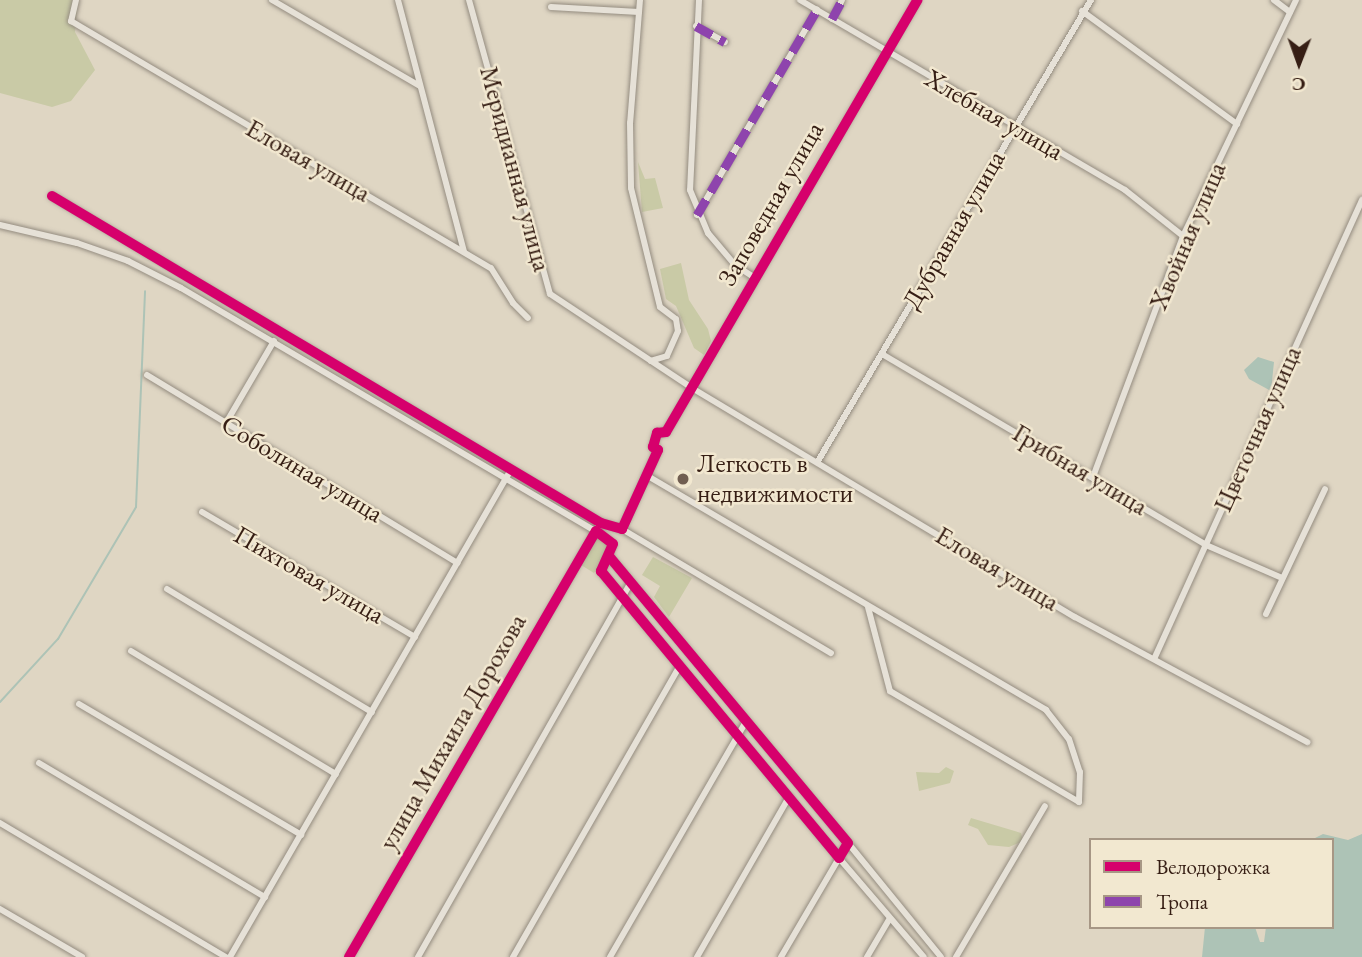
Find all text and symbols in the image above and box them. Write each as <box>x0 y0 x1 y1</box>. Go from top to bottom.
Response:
north arrow <box>1264 28 1334 98</box>
street label: Меридианная улица <box>473 63 557 275</box>
street label: Хлебная улица <box>919 63 1069 167</box>
text: С <box>1292 72 1306 97</box>
street label: Еловая улица <box>240 113 376 209</box>
street label: Заповедная улица <box>711 117 831 291</box>
street label: Дубравная улица <box>896 145 1012 315</box>
street label: Хвойная улица <box>1143 157 1233 315</box>
street label: Цветочная улица <box>1208 341 1308 517</box>
street label: Соболиная улица <box>215 408 389 530</box>
street label: Грибная улица <box>1007 418 1153 522</box>
place label: Легкость в недвижимости <box>697 448 853 510</box>
marker: Легкость в недвижимости <box>675 471 691 487</box>
street label: Пихтовая улица <box>228 519 390 631</box>
street label: Еловая улица <box>929 520 1065 618</box>
street label: улица Михаила Дорохова <box>373 608 533 856</box>
legend <box>1089 838 1334 929</box>
text: Велодорожка <box>1156 853 1270 880</box>
text: Тропа <box>1156 888 1208 915</box>

